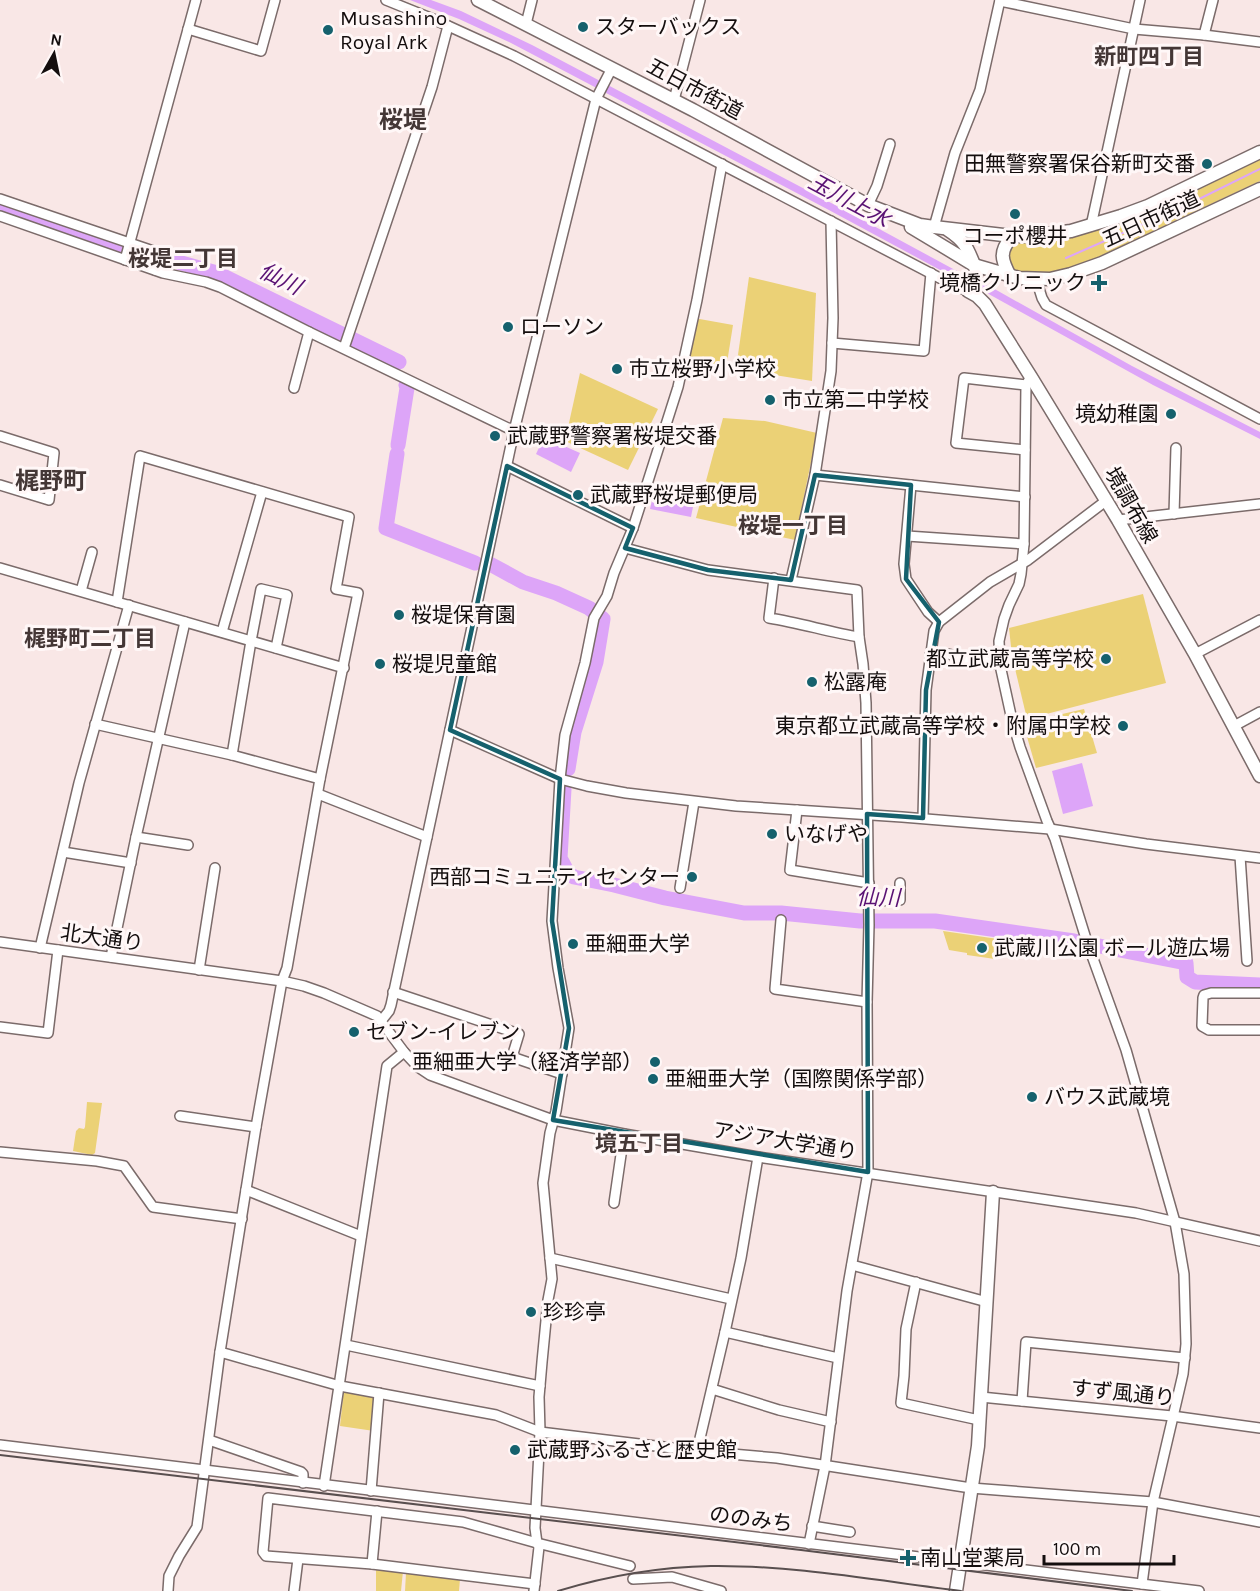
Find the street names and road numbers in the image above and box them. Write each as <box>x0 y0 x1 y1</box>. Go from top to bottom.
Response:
street label: 五日市街道 <box>643 54 747 124</box>
street label: 五日市街道 <box>1098 186 1204 252</box>
street label: 境調布線 <box>1100 463 1162 547</box>
street label: 北大通り <box>59 920 145 956</box>
street label: アジア大学通り <box>711 1118 859 1164</box>
street label: すず風通り <box>1070 1376 1176 1410</box>
street label: ののみち <box>708 1502 794 1536</box>

